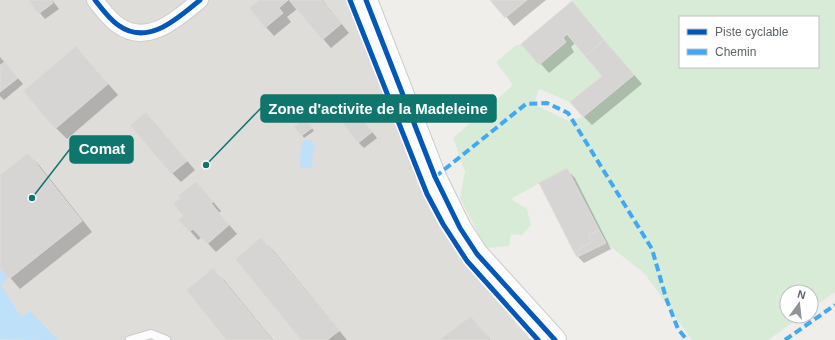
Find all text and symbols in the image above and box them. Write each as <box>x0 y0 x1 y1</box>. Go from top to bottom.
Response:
legend <box>679 16 819 68</box>
text: Piste cyclable <box>715 25 789 39</box>
text: Chemin <box>715 45 756 59</box>
callout: Zone d'activite de la Madeleine <box>261 95 496 122</box>
text: Zone d'activite de la Madeleine <box>268 100 488 117</box>
callout: Comat <box>70 136 133 163</box>
text: Comat <box>79 140 125 157</box>
north arrow <box>779 284 819 324</box>
text: N <box>796 288 807 301</box>

